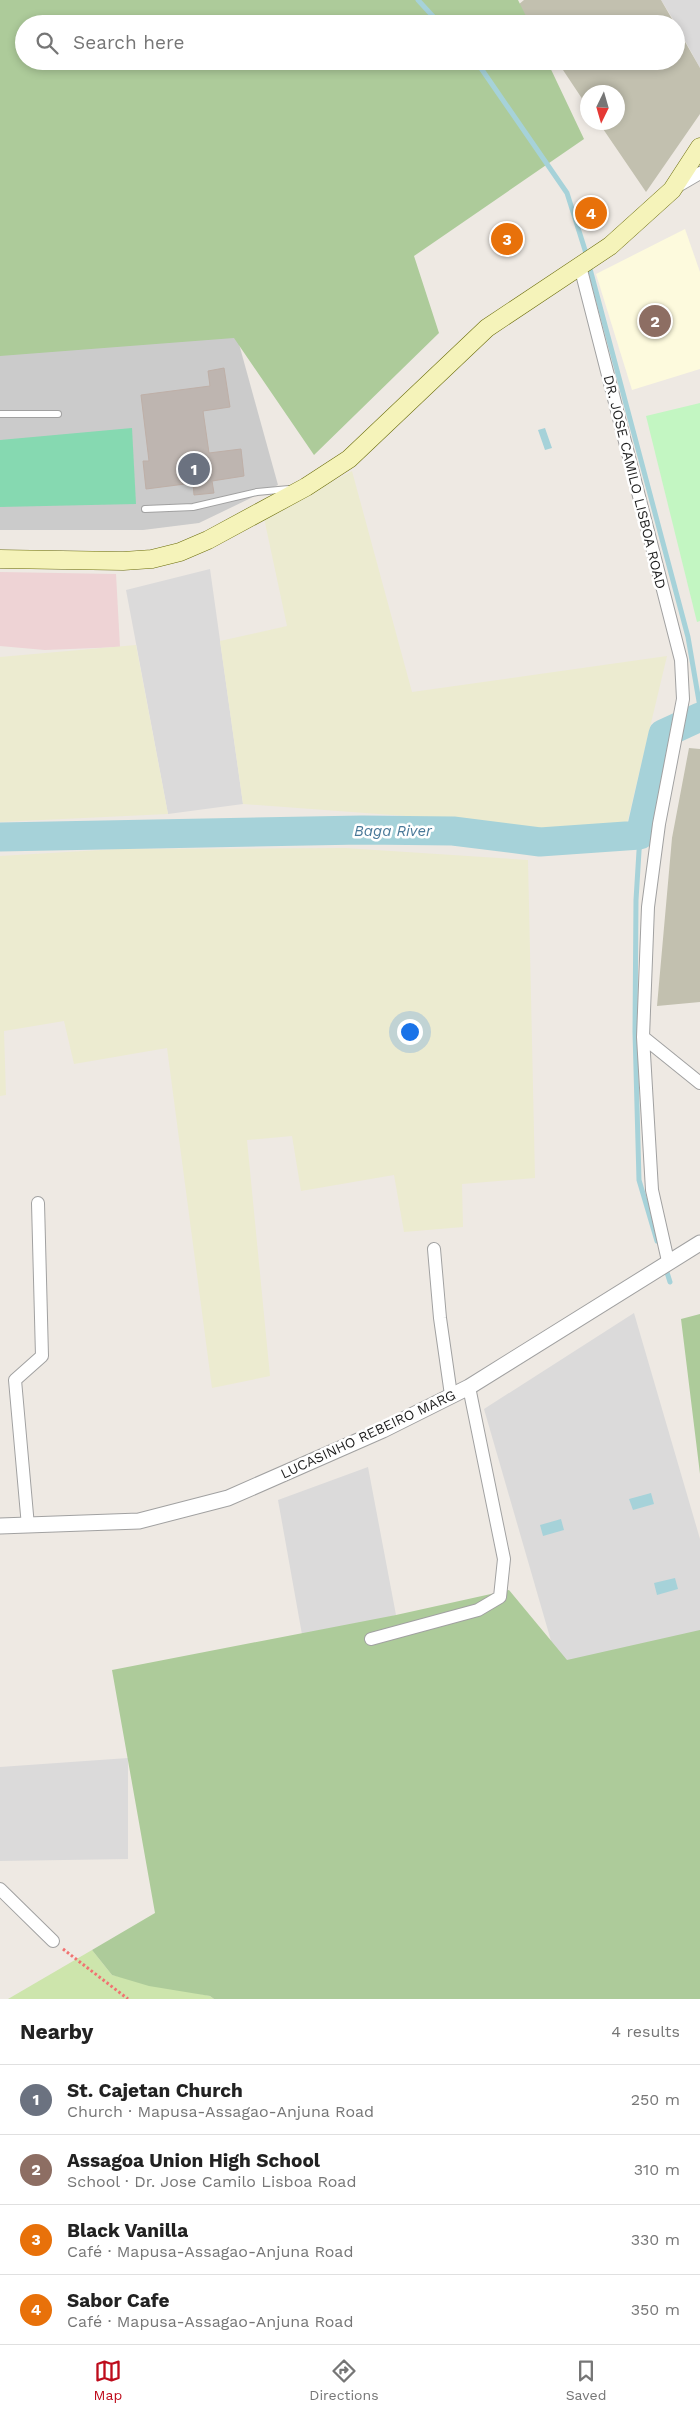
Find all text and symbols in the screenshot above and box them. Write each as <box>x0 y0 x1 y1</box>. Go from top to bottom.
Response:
search box <box>15 15 685 70</box>
icon: search <box>33 29 61 57</box>
text: Search here <box>73 31 184 54</box>
north arrow <box>580 85 625 130</box>
pin: 4 <box>575 194 607 232</box>
pin: 3 <box>491 220 523 258</box>
pin: 2 <box>639 302 671 340</box>
street label: DR. JOSE CAMILO LISBOA ROAD <box>601 373 669 591</box>
pin: 1 <box>178 450 210 488</box>
water label: Baga River <box>354 822 433 840</box>
your location <box>397 1019 423 1045</box>
street label: LUCASINHO REBEIRO MARG <box>278 1386 458 1482</box>
text: Nearby <box>20 2019 93 2044</box>
text: 4 results <box>611 2022 680 2041</box>
text: St. Cajetan Church <box>67 2079 243 2102</box>
text: 1 <box>33 2090 39 2109</box>
text: 250 m <box>631 2090 680 2109</box>
text: Church · Mapusa-Assagao-Anjuna Road <box>67 2102 374 2121</box>
text: Assagoa Union High School <box>67 2149 320 2172</box>
text: 2 <box>31 2160 41 2179</box>
text: 310 m <box>634 2160 680 2179</box>
text: School · Dr. Jose Camilo Lisboa Road <box>67 2172 356 2191</box>
text: Black Vanilla <box>67 2219 188 2242</box>
text: 3 <box>31 2230 41 2249</box>
text: 330 m <box>631 2230 680 2249</box>
text: Café · Mapusa-Assagao-Anjuna Road <box>67 2242 353 2261</box>
text: Sabor Cafe <box>67 2289 169 2312</box>
text: 4 <box>31 2300 41 2319</box>
text: 350 m <box>631 2300 680 2319</box>
text: Café · Mapusa-Assagao-Anjuna Road <box>67 2312 353 2331</box>
tab: Map <box>94 2357 122 2403</box>
tab: Directions <box>309 2357 379 2403</box>
tab: Saved <box>566 2357 606 2403</box>

